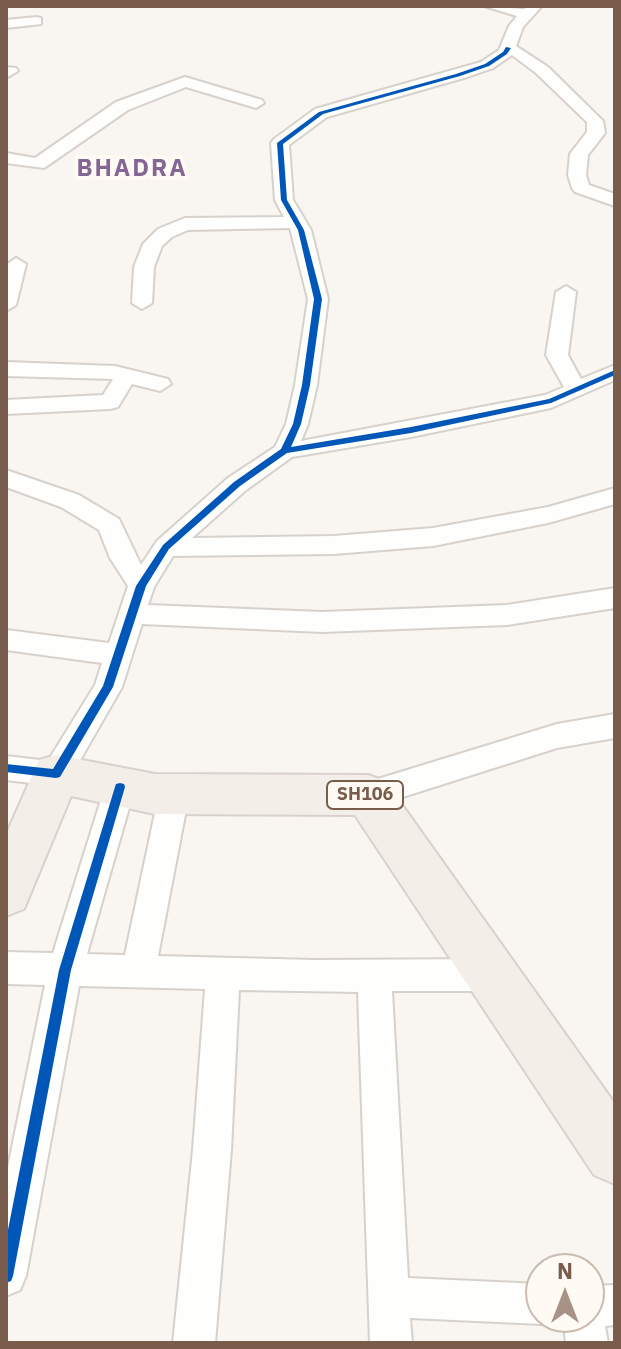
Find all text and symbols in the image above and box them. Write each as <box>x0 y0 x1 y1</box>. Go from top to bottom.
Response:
district label: BHADRA <box>76 155 188 183</box>
road number: SH106 <box>327 781 403 809</box>
north arrow <box>525 1253 605 1333</box>
text: N <box>557 1256 573 1285</box>

